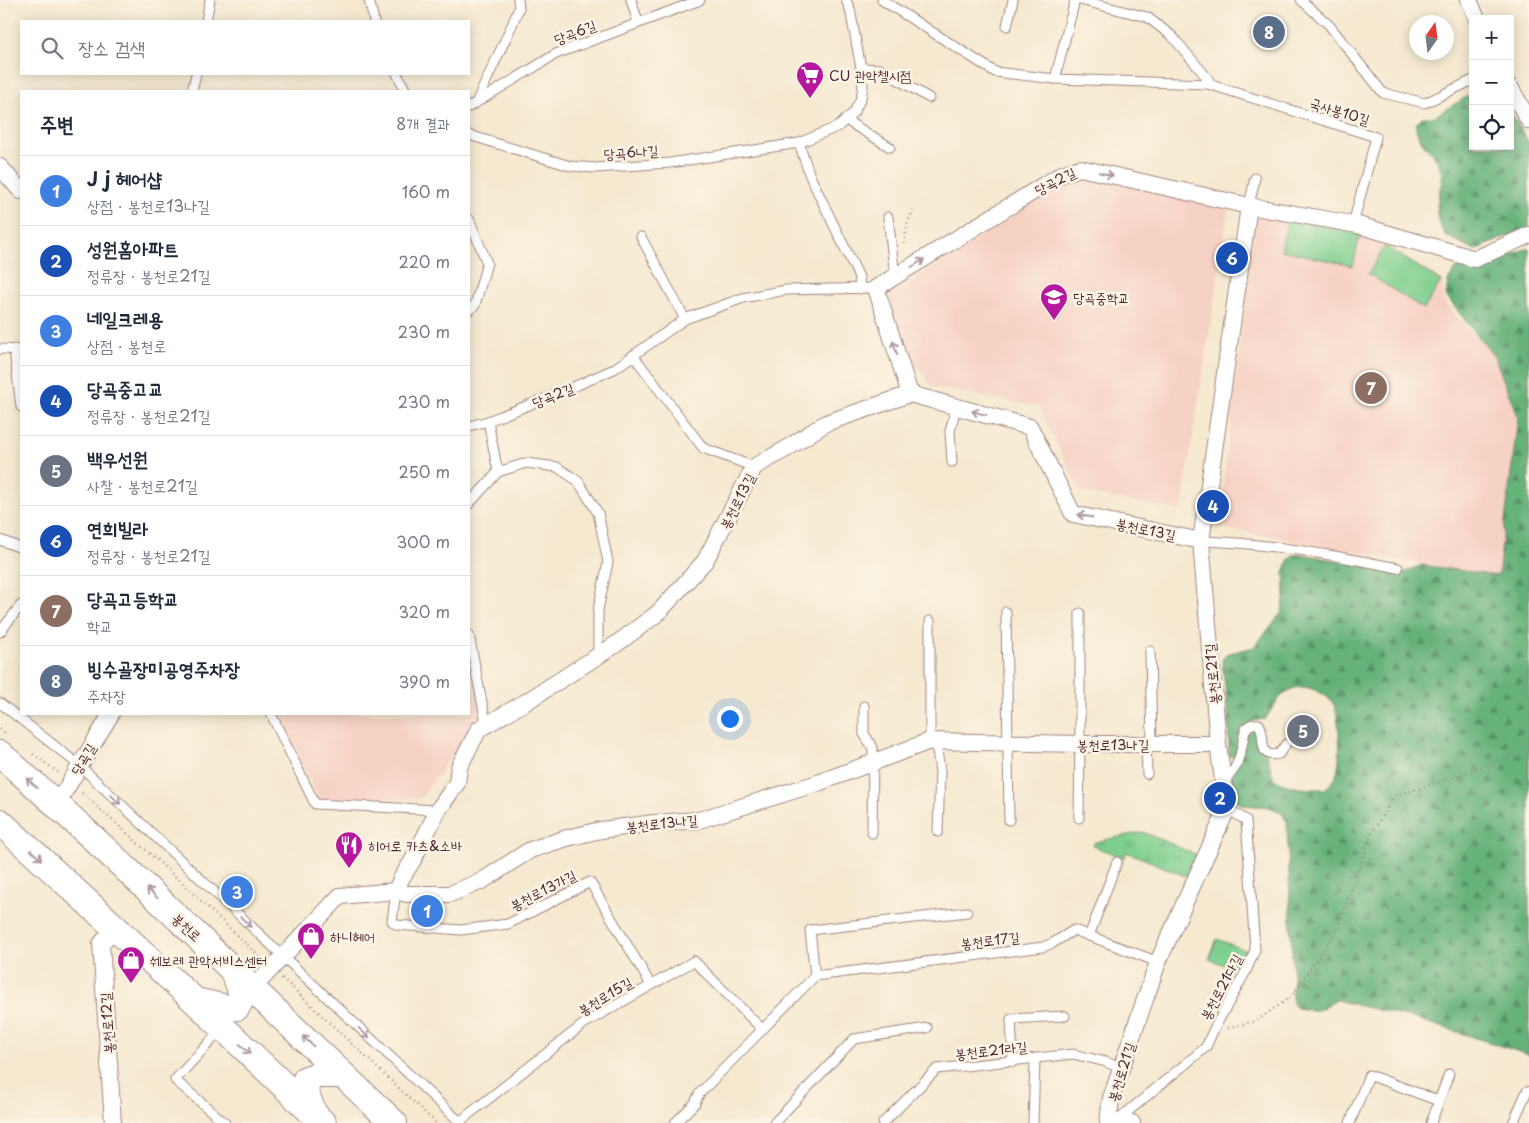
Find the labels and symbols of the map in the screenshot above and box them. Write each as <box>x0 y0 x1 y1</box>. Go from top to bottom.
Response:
pin: 8 <box>1253 13 1285 51</box>
street label: 당곡6길 <box>551 14 600 50</box>
north arrow <box>1409 15 1454 60</box>
supermarket icon: CU 관악첼시점 <box>795 60 825 99</box>
place label: CU 관악첼시점 <box>829 65 911 86</box>
street label: 국사봉10길 <box>1307 92 1373 130</box>
street label: 당곡6나길 <box>603 140 660 164</box>
street label: 당곡2길 <box>1031 161 1080 200</box>
one-way arrow <box>1097 169 1113 179</box>
pin: 6 <box>1216 239 1248 277</box>
one-way arrow <box>910 257 924 267</box>
school or university icon: 당곡중학교 <box>1039 282 1069 321</box>
place label: 당곡중학교 <box>1073 287 1129 308</box>
one-way arrow <box>890 340 900 356</box>
pin: 7 <box>1355 369 1387 407</box>
street label: 당곡2길 <box>529 377 578 413</box>
one-way arrow <box>971 408 987 417</box>
street label: 봉천로13길 <box>714 469 760 533</box>
pin: 4 <box>1197 487 1229 525</box>
one-way arrow <box>1077 511 1093 520</box>
street label: 봉천로13길 <box>1114 512 1179 546</box>
street label: 봉천로21길 <box>1199 642 1225 705</box>
your location <box>717 706 743 732</box>
pin: 5 <box>1287 712 1319 750</box>
street label: 봉천로13나길 <box>1077 734 1150 755</box>
street label: 당곡길 <box>65 738 101 779</box>
one-way arrow <box>26 777 39 788</box>
pin: 2 <box>1204 779 1236 817</box>
one-way arrow <box>108 793 121 805</box>
street label: 봉천로13나길 <box>625 809 700 837</box>
restaurant icon: 히어로 카츠&소바 <box>334 830 364 869</box>
place label: 히어로 카츠&소바 <box>368 835 463 856</box>
one-way arrow <box>30 849 42 861</box>
street label: 봉천로13가길 <box>506 864 580 916</box>
pin: 3 <box>221 873 253 911</box>
one-way arrow <box>145 887 158 899</box>
pin: 1 <box>411 892 443 930</box>
street label: 봉천로 <box>167 908 207 946</box>
one-way arrow <box>239 916 252 928</box>
shop icon: 하니헤어 <box>296 921 326 960</box>
place label: 하니헤어 <box>330 926 375 947</box>
street label: 봉천로17길 <box>959 926 1021 954</box>
shop icon: 쉐보레 관악서비스센터 <box>116 945 146 984</box>
street label: 봉천로21다길 <box>1195 949 1248 1024</box>
place label: 쉐보레 관악서비스센터 <box>150 950 267 971</box>
street label: 봉천로15길 <box>574 971 637 1021</box>
street label: 봉천로12길 <box>94 991 120 1054</box>
one-way arrow <box>358 1027 371 1039</box>
one-way arrow <box>301 1035 314 1047</box>
street label: 봉천로21라길 <box>954 1036 1029 1064</box>
street label: 봉천로21길 <box>1102 1039 1140 1104</box>
one-way arrow <box>239 1043 251 1055</box>

